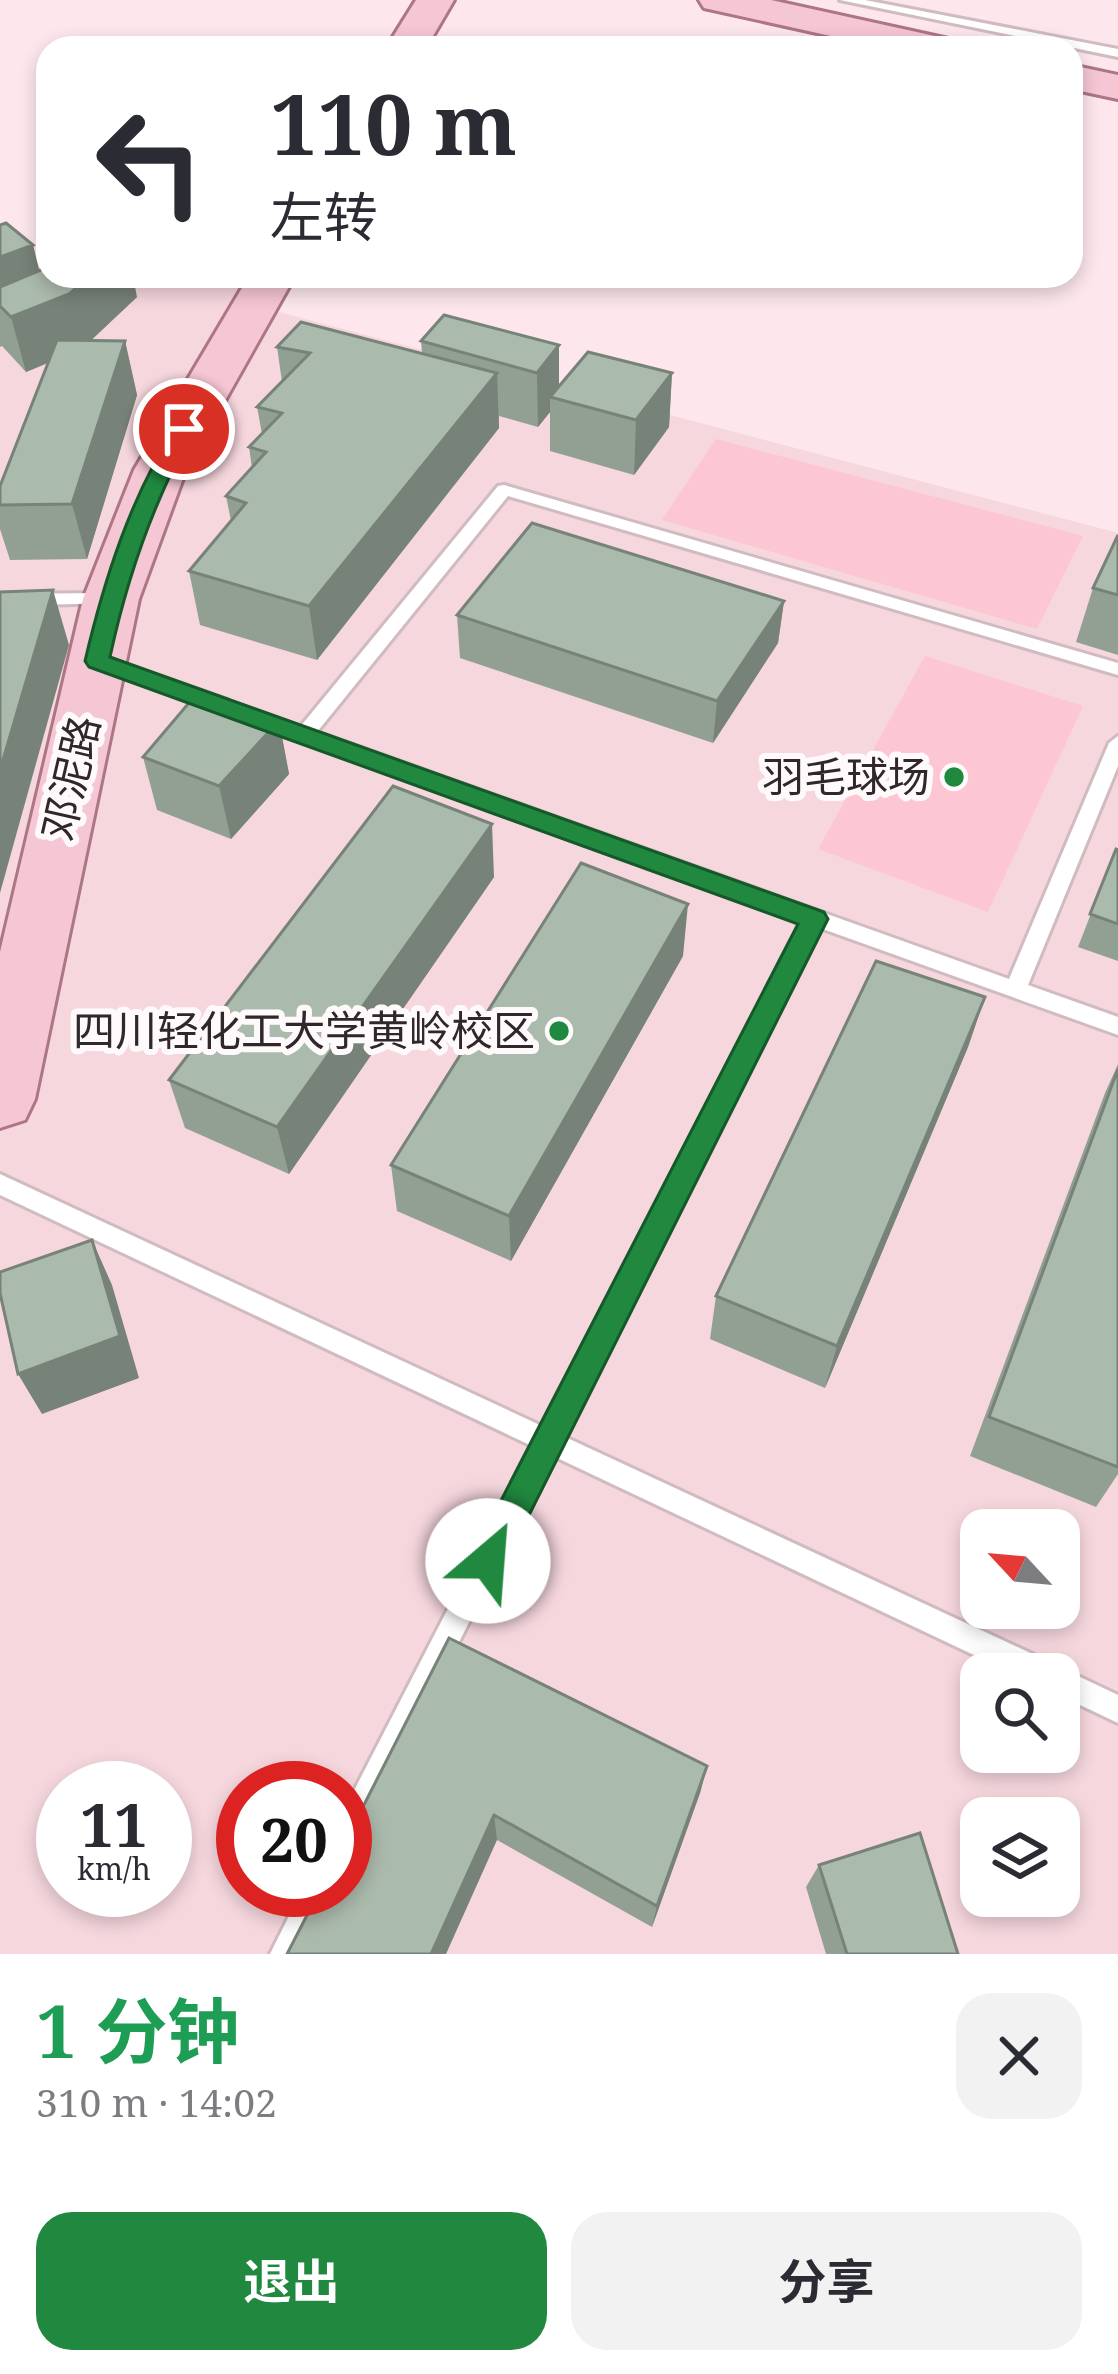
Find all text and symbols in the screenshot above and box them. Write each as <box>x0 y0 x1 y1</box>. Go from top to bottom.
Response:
text: 110 m <box>270 65 517 180</box>
icon: left <box>72 84 228 240</box>
text: 左转 <box>270 179 378 253</box>
pin <box>133 378 235 480</box>
icon: arrive <box>151 396 217 462</box>
street label: 邓泥路 <box>28 710 111 845</box>
place label: 羽毛球场 <box>762 747 930 804</box>
marker: 羽毛球场 <box>941 764 967 790</box>
place label: 四川轻化工大学黄岭校区 <box>73 1001 535 1058</box>
marker: 四川轻化工大学黄岭校区 <box>546 1018 572 1044</box>
position arrow <box>425 1498 551 1624</box>
north arrow <box>960 1509 1080 1629</box>
map controls <box>960 1509 1080 1917</box>
button: search <box>960 1653 1080 1773</box>
speed limit sign: 20 <box>216 1761 372 1917</box>
text: 11 <box>80 1783 148 1865</box>
button: layers <box>960 1797 1080 1917</box>
text: km/h <box>77 1848 151 1889</box>
text: 1 分钟 <box>36 1981 239 2079</box>
button: close <box>956 1993 1082 2119</box>
text: 310 m · 14:02 <box>36 2075 277 2128</box>
button: 退出 <box>36 2212 547 2350</box>
button: 分享 <box>571 2212 1082 2350</box>

